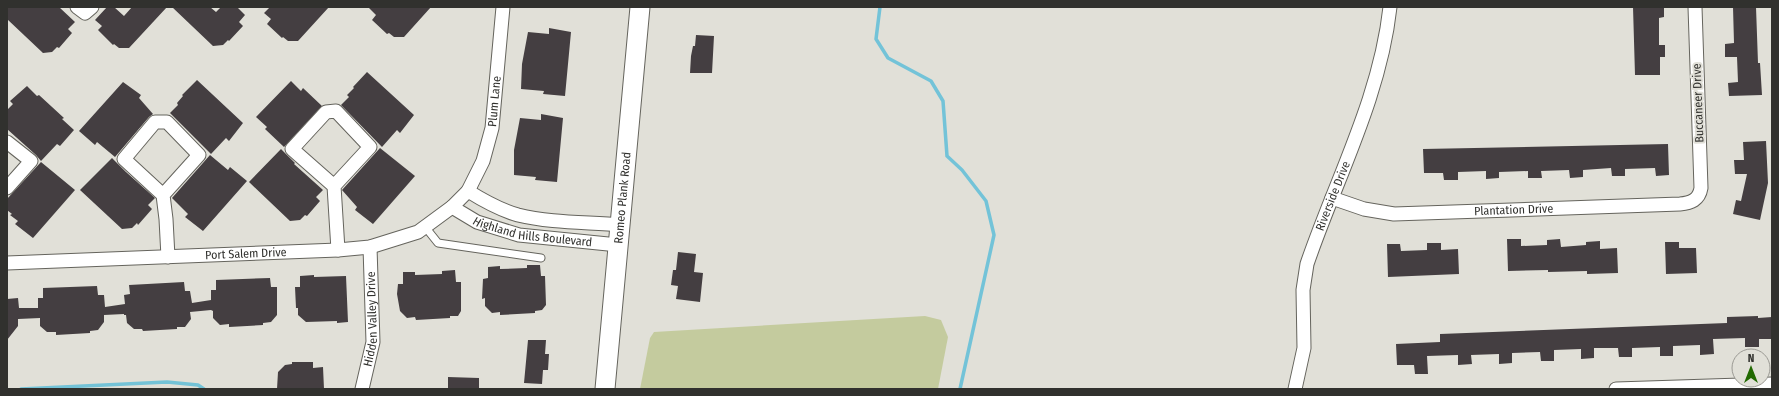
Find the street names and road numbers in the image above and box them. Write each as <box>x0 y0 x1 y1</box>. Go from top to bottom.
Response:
street label: Buccaneer Drive <box>1690 63 1706 143</box>
street label: Plum Lane <box>485 75 504 127</box>
street label: Romeo Plank Road <box>611 151 634 244</box>
street label: Riverside Drive <box>1313 159 1353 233</box>
street label: Plantation Drive <box>1474 201 1554 218</box>
street label: Highland Hills Boulevard <box>470 214 593 249</box>
street label: Port Salem Drive <box>205 245 287 262</box>
street label: Hidden Valley Drive <box>360 271 380 368</box>

